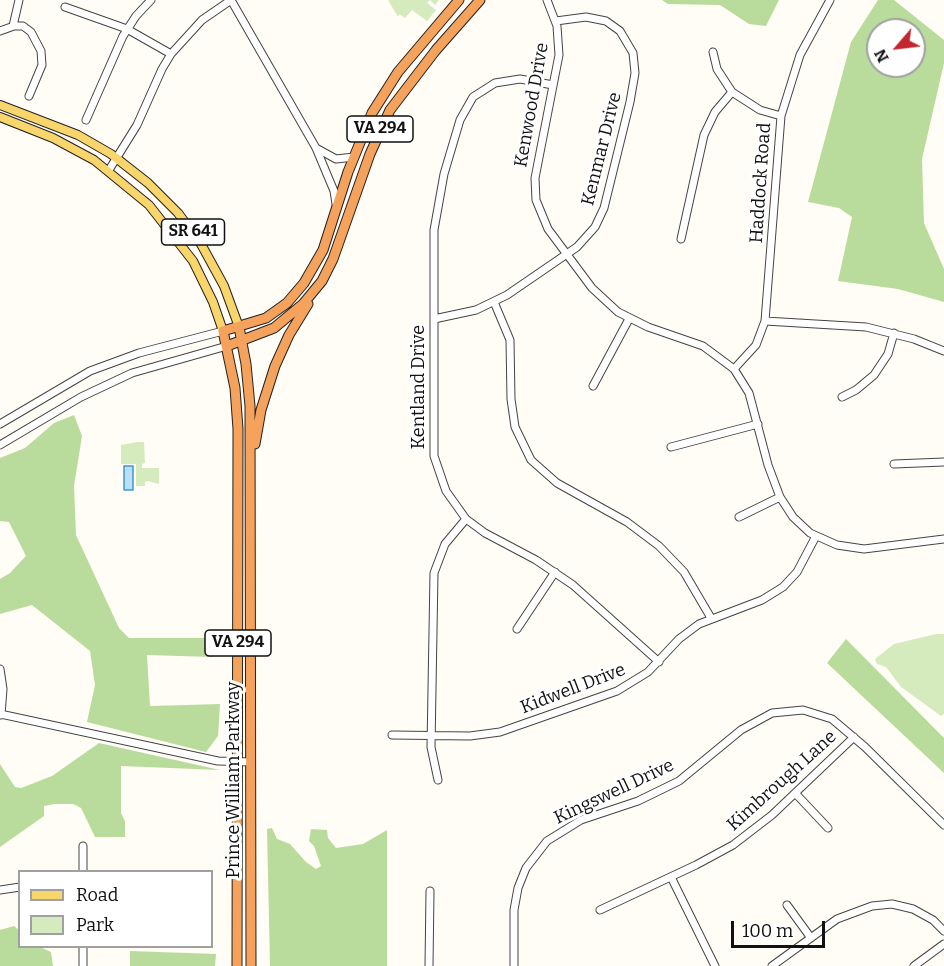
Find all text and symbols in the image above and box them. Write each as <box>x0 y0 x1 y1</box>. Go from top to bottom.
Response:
north arrow <box>866 18 926 78</box>
street label: Kenwood Drive <box>510 41 554 169</box>
text: N <box>870 46 893 66</box>
street label: Kenmar Drive <box>577 90 627 208</box>
road number: VA 294 <box>347 116 413 142</box>
street label: Haddock Road <box>746 122 776 244</box>
road number: SR 641 <box>162 219 224 245</box>
street label: Kentland Drive <box>408 325 430 449</box>
road number: VA 294 <box>205 630 271 656</box>
street label: Kidwell Drive <box>518 659 628 719</box>
street label: Prince William Parkway <box>223 681 245 879</box>
street label: Kimbrough Lane <box>723 726 841 836</box>
street label: Kingswell Drive <box>551 755 677 829</box>
legend <box>18 870 213 948</box>
text: Road <box>76 884 118 906</box>
scale bar <box>734 909 828 947</box>
text: Park <box>76 914 114 936</box>
text: 100 m <box>742 920 793 942</box>

